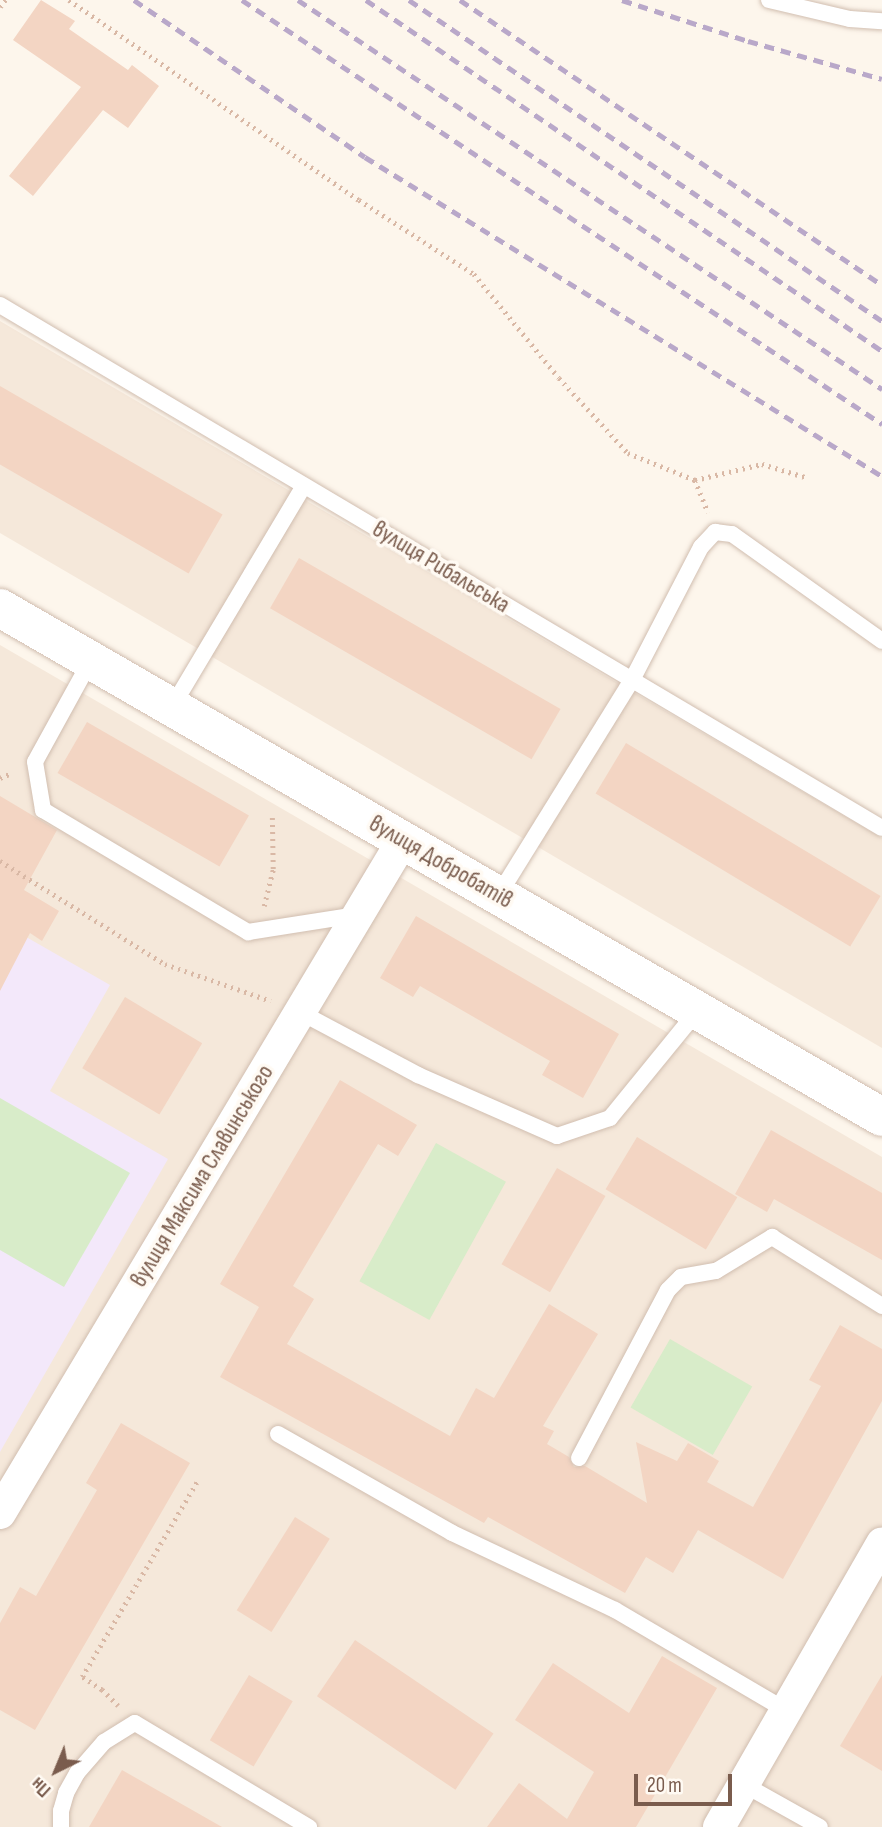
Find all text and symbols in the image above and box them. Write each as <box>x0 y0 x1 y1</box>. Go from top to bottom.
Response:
street label: вулиця Рибальська <box>367 515 515 619</box>
street label: вулиця Добробатів <box>364 809 518 915</box>
street label: вулиця Максима Славинського <box>124 1060 280 1292</box>
north arrow <box>21 1736 91 1806</box>
scale bar <box>637 1760 735 1804</box>
text: Пн <box>27 1772 56 1801</box>
text: 20 m <box>647 1773 682 1798</box>

